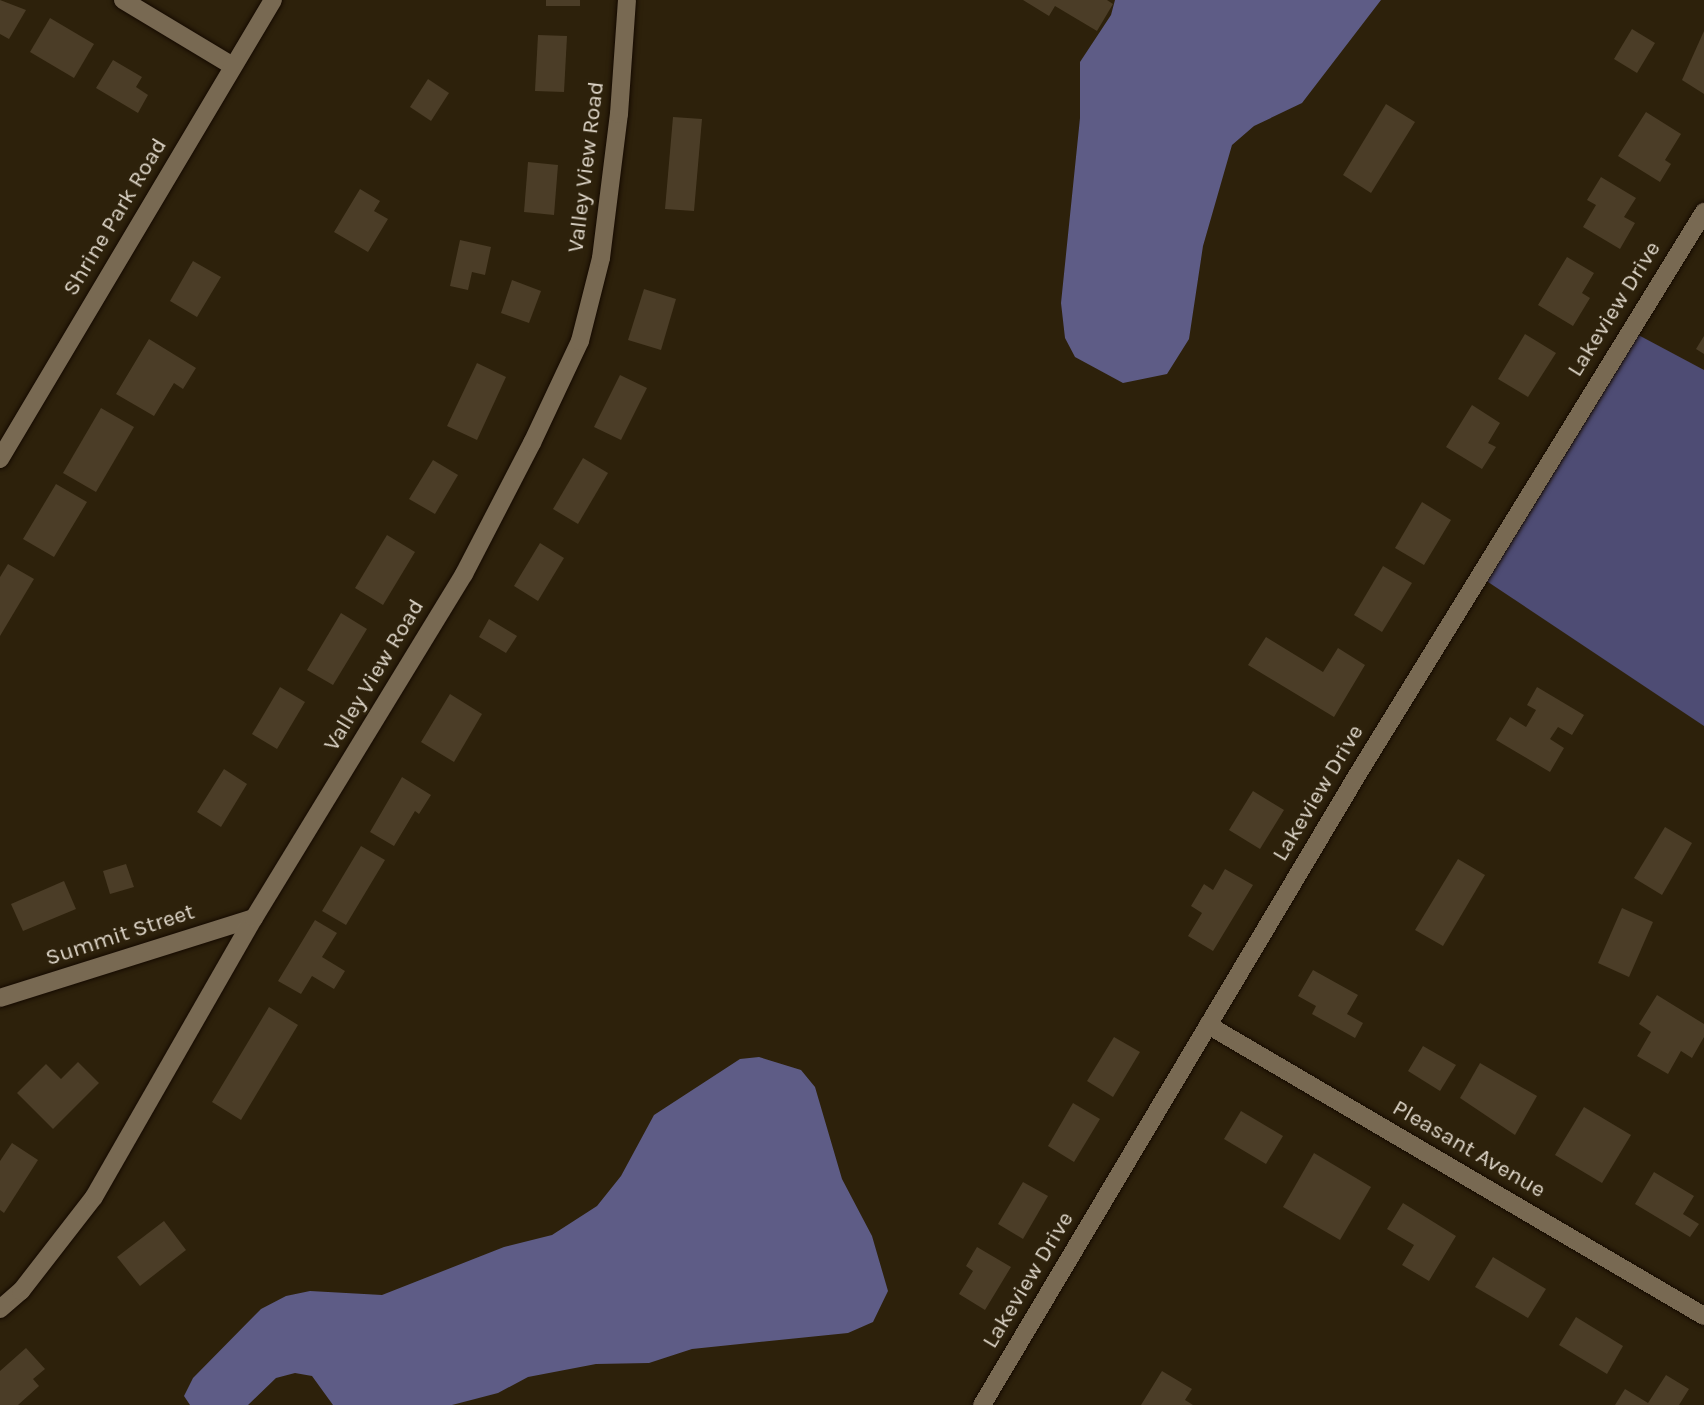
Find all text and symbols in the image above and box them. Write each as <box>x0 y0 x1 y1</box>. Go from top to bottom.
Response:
street label: Valley View Road <box>562 80 610 254</box>
street label: Shrine Park Road <box>57 133 173 301</box>
street label: Lakeview Drive <box>1561 236 1667 382</box>
street label: Valley View Road <box>318 594 430 756</box>
street label: Lakeview Drive <box>1266 720 1370 866</box>
street label: Summit Street <box>42 898 198 972</box>
street label: Pleasant Avenue <box>1388 1094 1550 1204</box>
street label: Lakeview Drive <box>976 1207 1080 1353</box>

